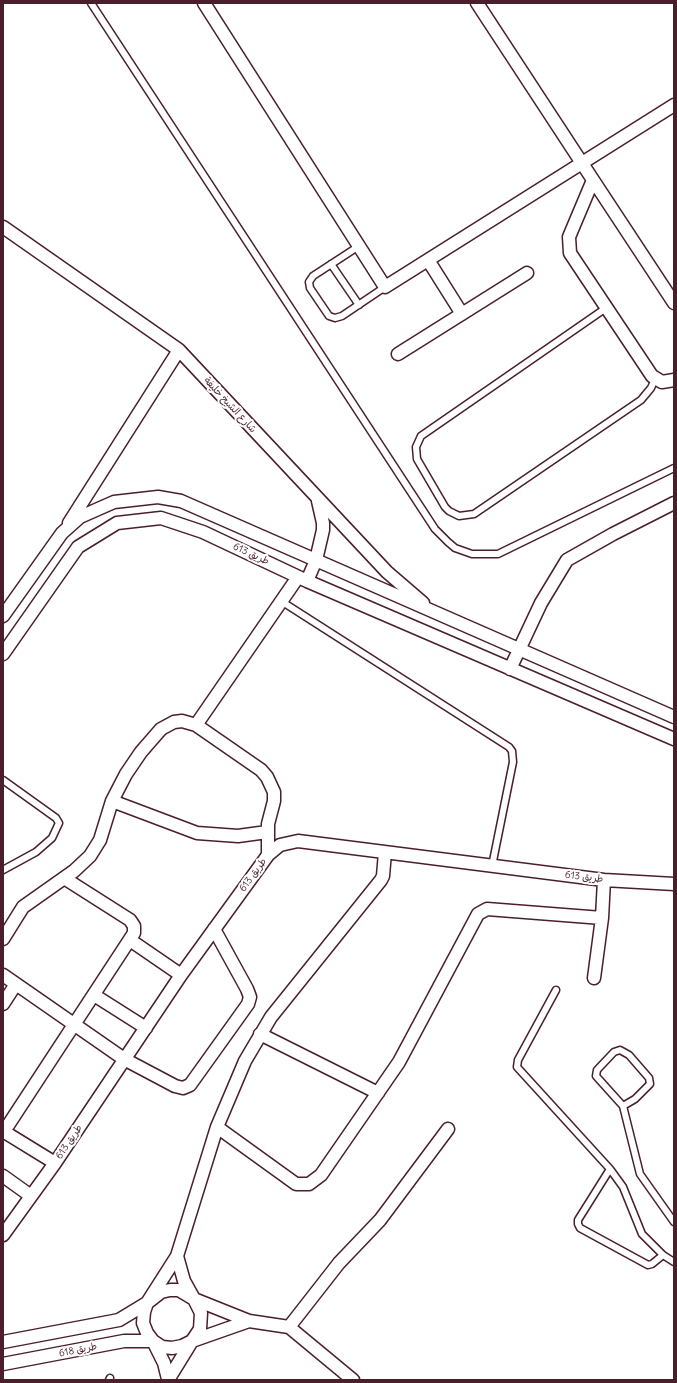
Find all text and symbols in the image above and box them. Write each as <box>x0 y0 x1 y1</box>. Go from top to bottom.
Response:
street label: شارع الشيخ خليفة <box>201 375 259 435</box>
street label: طريق 613 <box>231 540 271 568</box>
street label: طريق 613 <box>237 856 269 894</box>
street label: طريق 613 <box>564 869 604 885</box>
street label: طريق 613 <box>53 1123 85 1161</box>
street label: طريق 618 <box>58 1340 98 1360</box>

